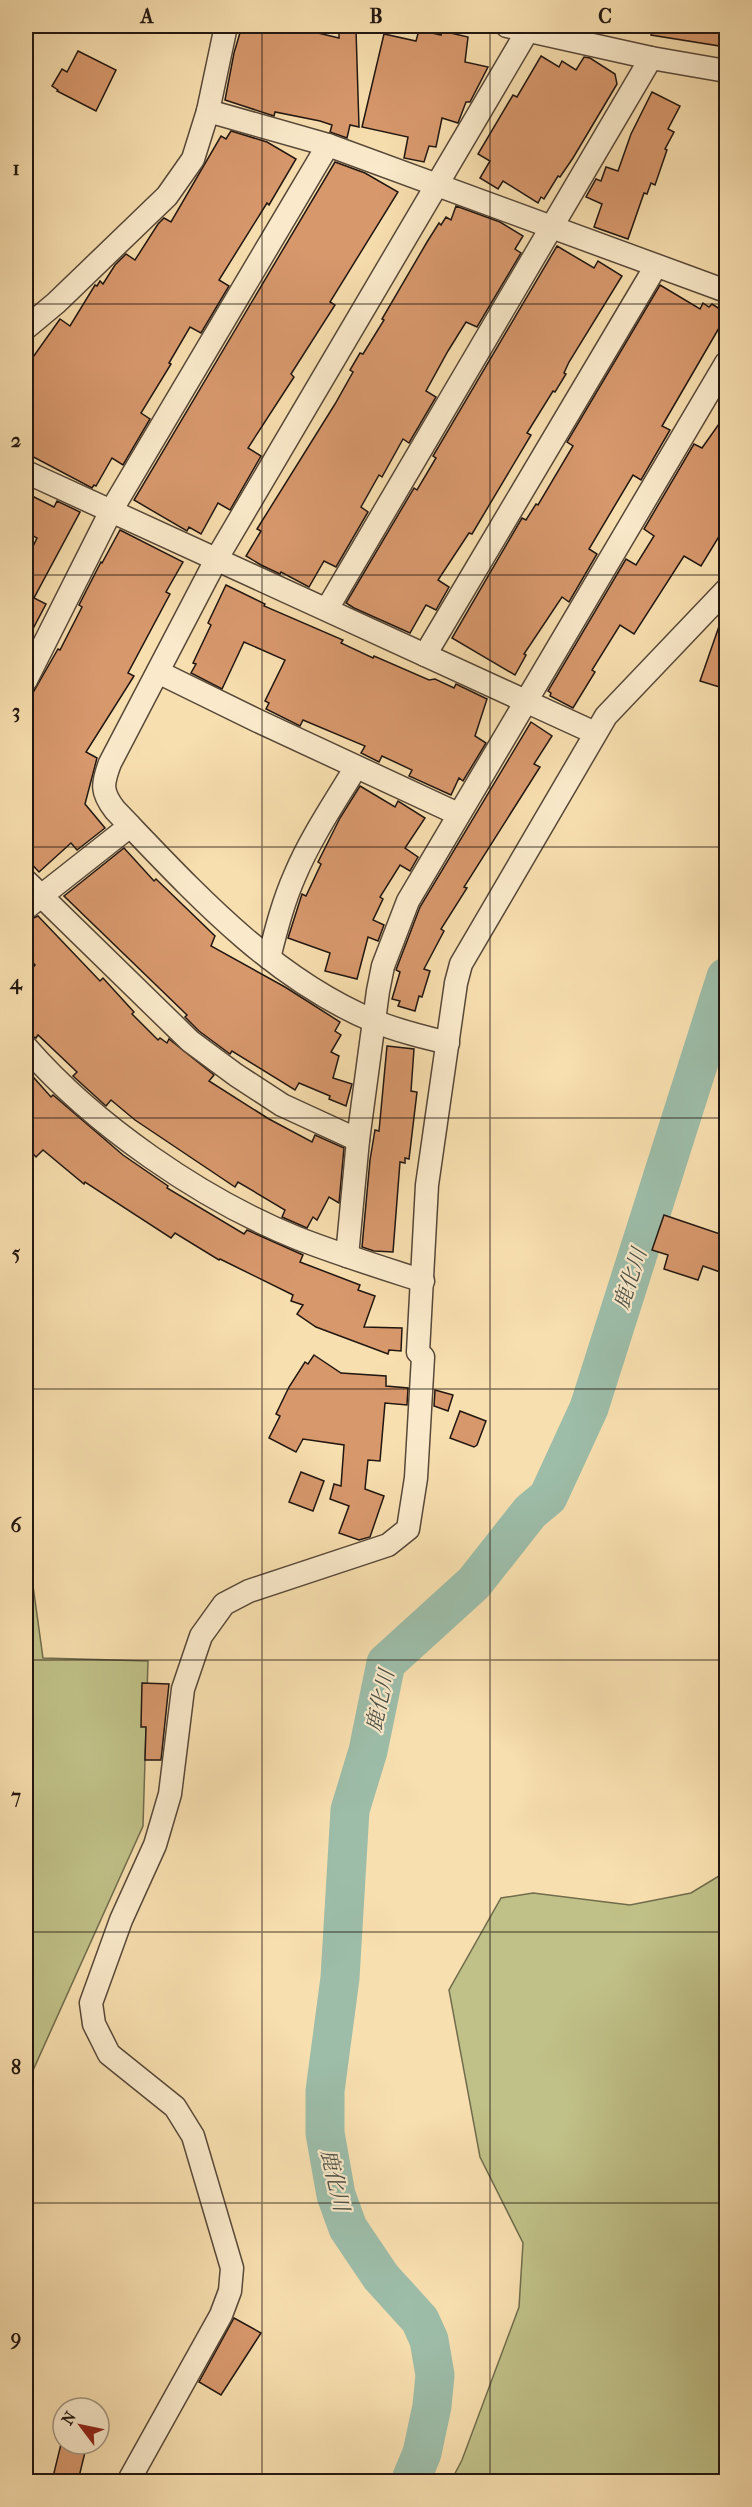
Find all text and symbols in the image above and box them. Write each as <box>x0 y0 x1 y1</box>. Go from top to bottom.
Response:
text: A <box>139 5 155 28</box>
text: B <box>369 5 383 28</box>
text: C <box>598 5 612 28</box>
text: 1 <box>12 157 20 180</box>
text: 2 <box>11 429 21 452</box>
text: 3 <box>12 700 20 723</box>
text: 4 <box>9 971 23 995</box>
text: 5 <box>12 1242 21 1265</box>
water label: 鹿化川 <box>609 1243 652 1313</box>
text: 6 <box>11 1514 23 1537</box>
water label: 鹿化川 <box>361 1666 399 1734</box>
text: 7 <box>10 1785 21 1808</box>
text: 8 <box>11 2056 21 2079</box>
water label: 鹿化川 <box>316 2147 354 2215</box>
text: 9 <box>10 2327 21 2350</box>
north arrow <box>51 2396 111 2456</box>
text: N <box>57 2407 80 2428</box>

